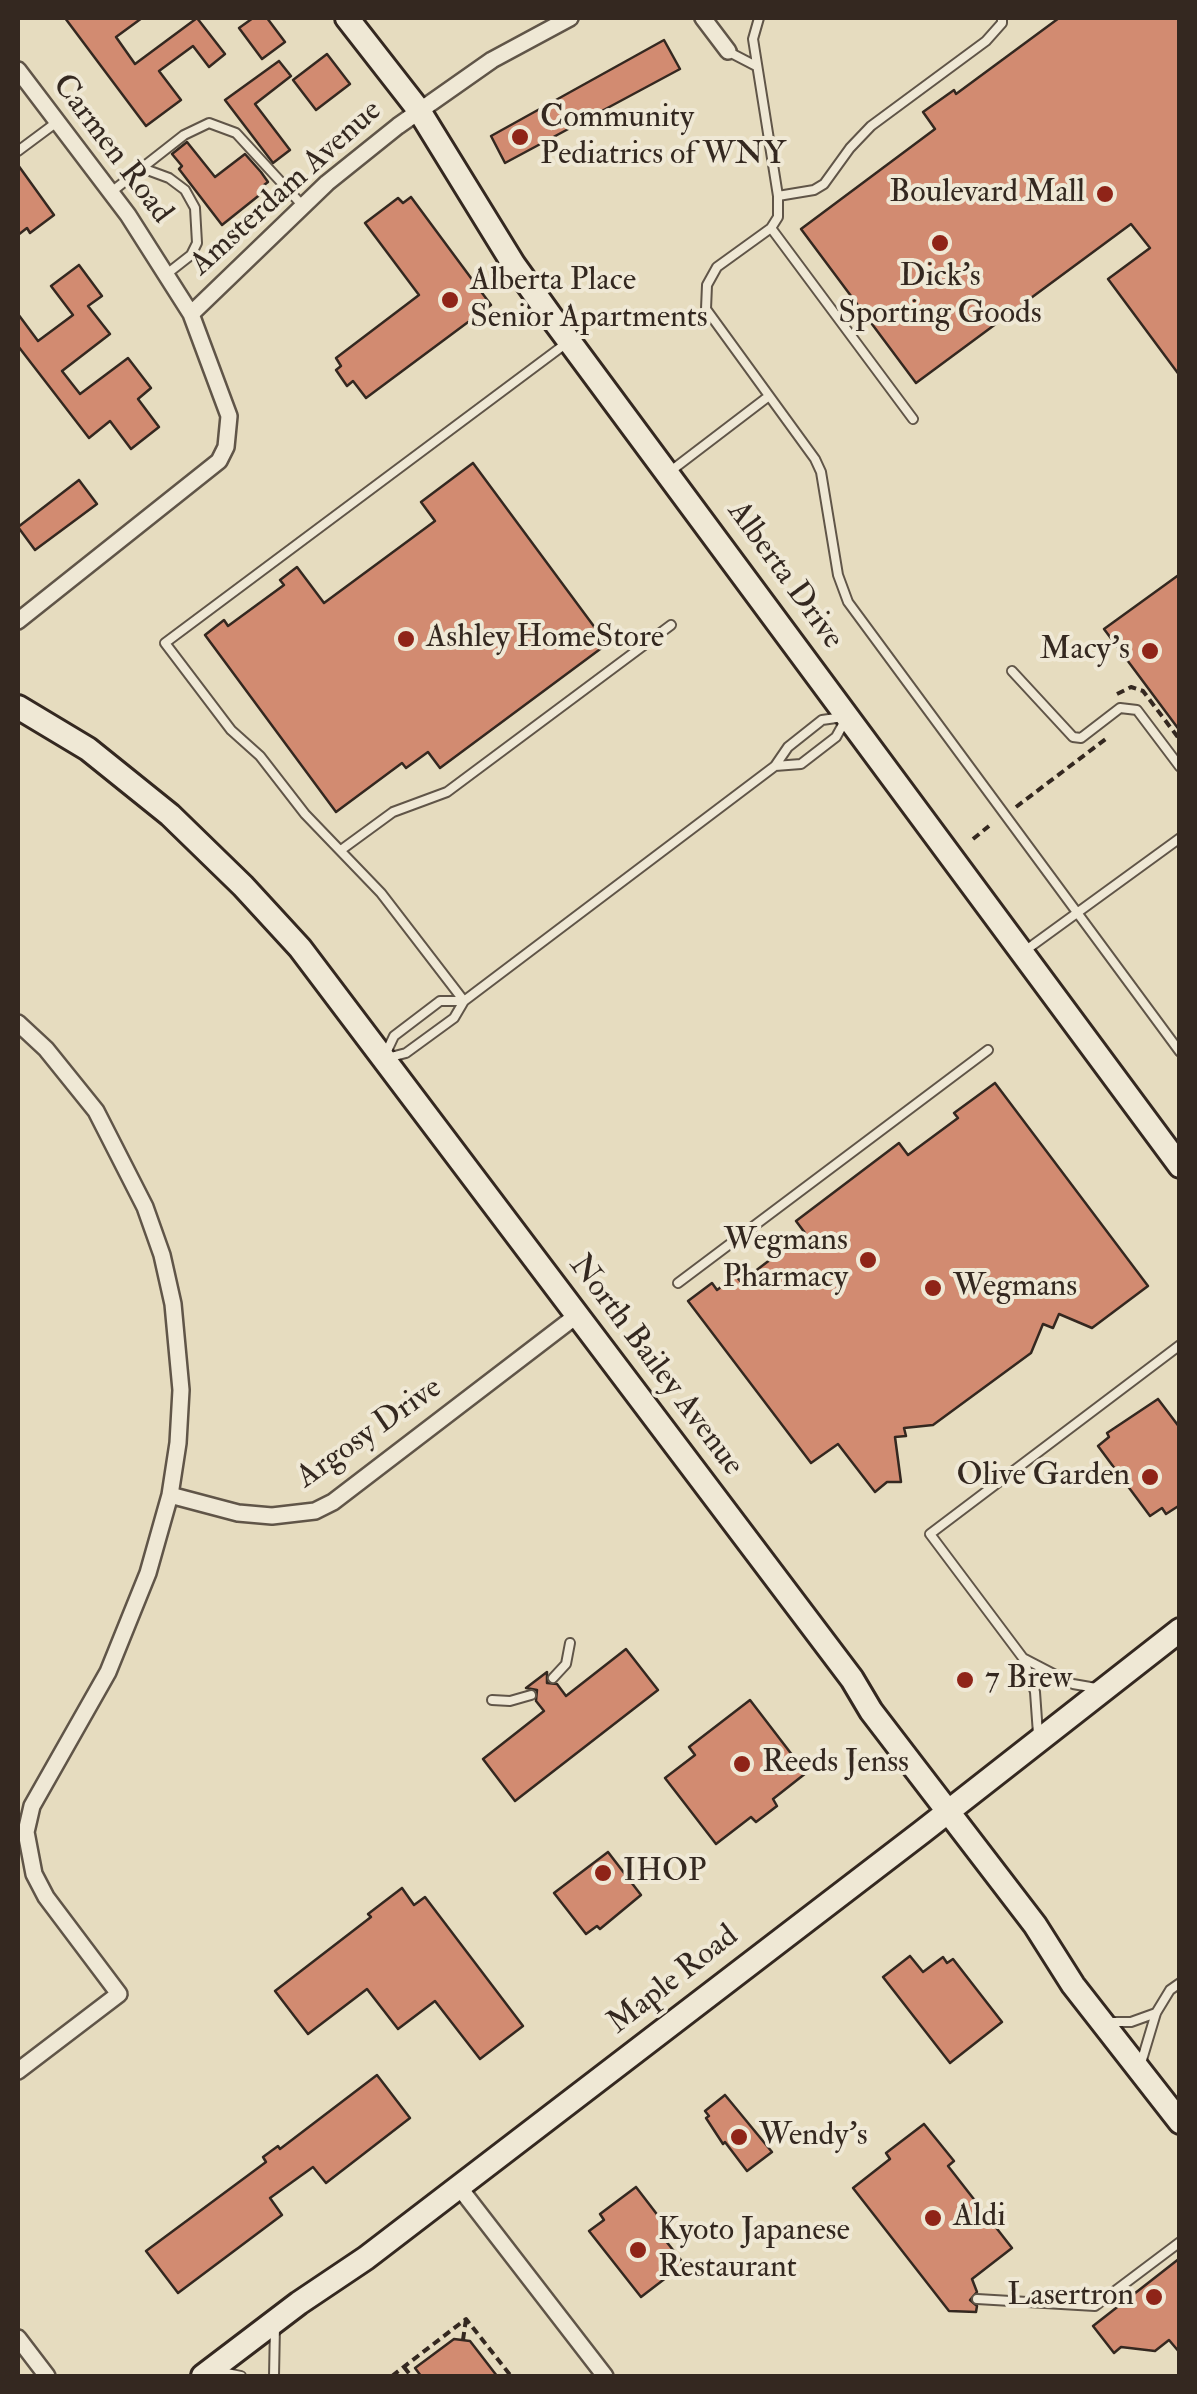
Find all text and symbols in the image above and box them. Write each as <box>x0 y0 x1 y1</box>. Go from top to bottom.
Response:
street label: Carmen Road <box>43 68 179 232</box>
street label: Amsterdam Avenue <box>183 93 391 285</box>
place label: Community Pediatrics of WNY <box>540 100 786 175</box>
marker: Community Pediatrics of WNY <box>509 126 531 148</box>
place label: Boulevard Mall <box>889 175 1085 213</box>
marker: Boulevard Mall <box>1094 183 1116 205</box>
marker: Dick's Sporting Goods <box>929 232 951 254</box>
place label: Dick's Sporting Goods <box>838 259 1042 334</box>
place label: Alberta Place Senior Apartments <box>470 263 708 338</box>
marker: Alberta Place Senior Apartments <box>439 289 461 311</box>
street label: Alberta Drive <box>718 495 850 657</box>
place label: Ashley HomeStore <box>426 620 664 658</box>
marker: Ashley HomeStore <box>395 628 417 650</box>
place label: Macy's <box>1040 632 1130 670</box>
marker: Macy's <box>1139 640 1161 662</box>
place label: Wegmans Pharmacy <box>722 1223 848 1298</box>
street label: North Bailey Avenue <box>559 1248 751 1484</box>
marker: Wegmans Pharmacy <box>857 1249 879 1271</box>
place label: Wegmans <box>953 1269 1077 1307</box>
marker: Wegmans <box>922 1277 944 1299</box>
street label: Argosy Drive <box>290 1370 450 1498</box>
place label: Olive Garden <box>956 1458 1130 1496</box>
marker: Olive Garden <box>1139 1466 1161 1488</box>
place label: 7 Brew <box>985 1661 1072 1699</box>
marker: 7 Brew <box>954 1669 976 1691</box>
place label: Reeds Jenss <box>762 1745 909 1783</box>
marker: Reeds Jenss <box>731 1753 753 1775</box>
place label: IHOP <box>623 1854 706 1892</box>
marker: IHOP <box>592 1862 614 1884</box>
street label: Maple Road <box>601 1918 747 2044</box>
place label: Wendy's <box>759 2118 868 2156</box>
marker: Wendy's <box>728 2126 750 2148</box>
place label: Aldi <box>953 2199 1006 2237</box>
marker: Aldi <box>922 2207 944 2229</box>
place label: Kyoto Japanese Restaurant <box>658 2213 850 2288</box>
marker: Kyoto Japanese Restaurant <box>627 2239 649 2261</box>
place label: Lasertron <box>1007 2278 1134 2316</box>
marker: Lasertron <box>1143 2286 1165 2308</box>

